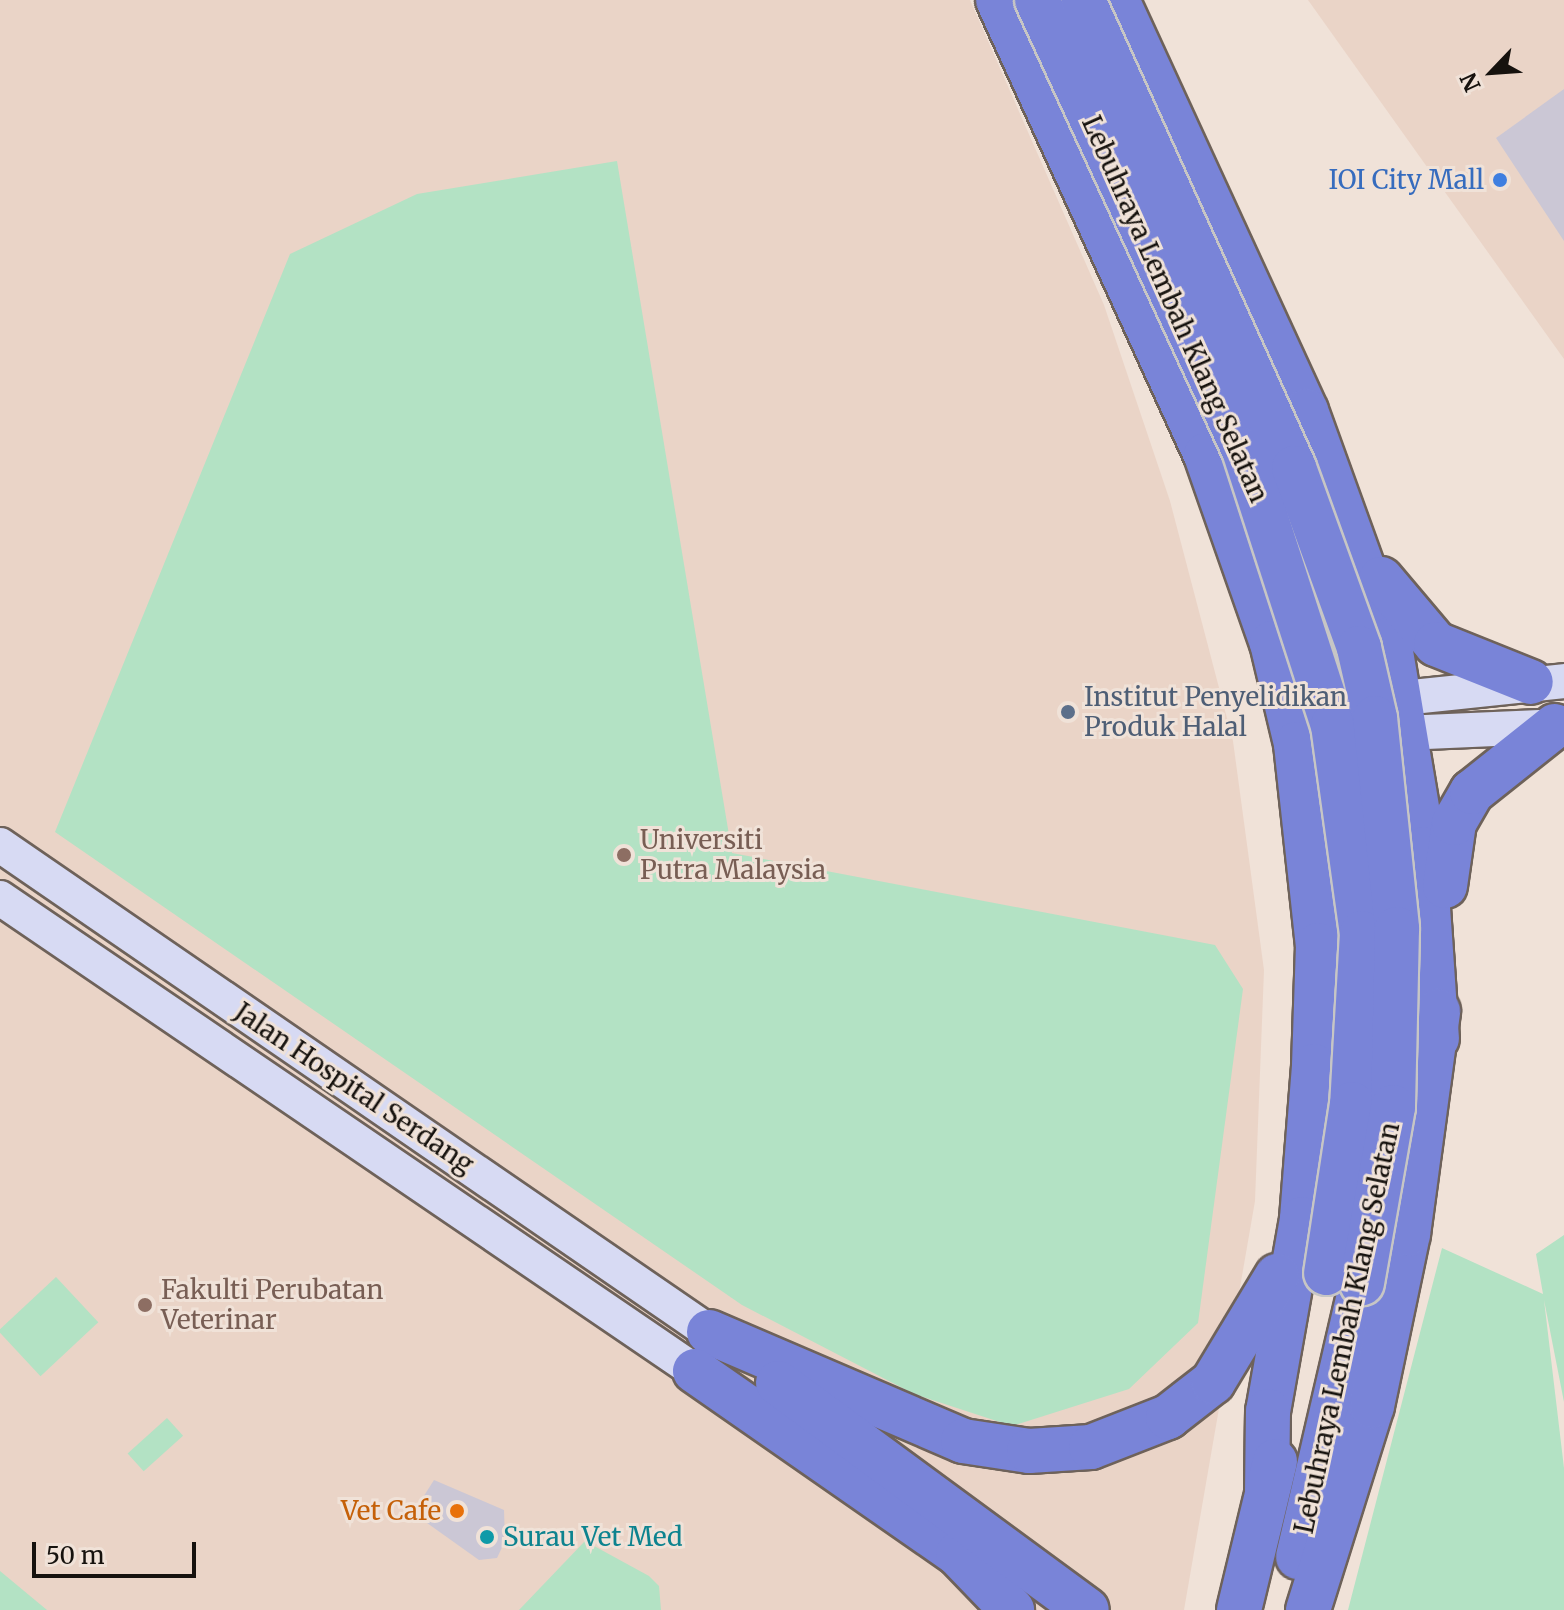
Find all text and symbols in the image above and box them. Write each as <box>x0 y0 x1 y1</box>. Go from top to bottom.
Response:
north arrow <box>1452 32 1532 112</box>
text: N <box>1454 68 1487 96</box>
street label: Lebuhraya Lembah Klang Selatan <box>1075 111 1275 507</box>
place label: IOI City Mall <box>1329 164 1484 196</box>
marker: IOI City Mall <box>1491 171 1509 189</box>
place label: Institut Penyelidikan Produk Halal <box>1084 681 1347 742</box>
marker: Institut Penyelidikan Produk Halal <box>1059 703 1077 721</box>
place label: Universiti Putra Malaysia <box>640 824 826 886</box>
marker: Universiti Putra Malaysia <box>615 846 633 864</box>
street label: Jalan Hospital Serdang <box>228 996 480 1180</box>
street label: Lebuhraya Lembah Klang Selatan <box>1288 1120 1406 1536</box>
place label: Fakulti Perubatan Veterinar <box>161 1274 383 1336</box>
marker: Fakulti Perubatan Veterinar <box>136 1296 154 1314</box>
place label: Vet Cafe <box>341 1495 441 1527</box>
marker: Vet Cafe <box>448 1502 466 1520</box>
place label: Surau Vet Med <box>503 1521 683 1553</box>
scale bar <box>36 1526 200 1576</box>
marker: Surau Vet Med <box>478 1528 496 1546</box>
text: 50 m <box>46 1540 105 1571</box>

